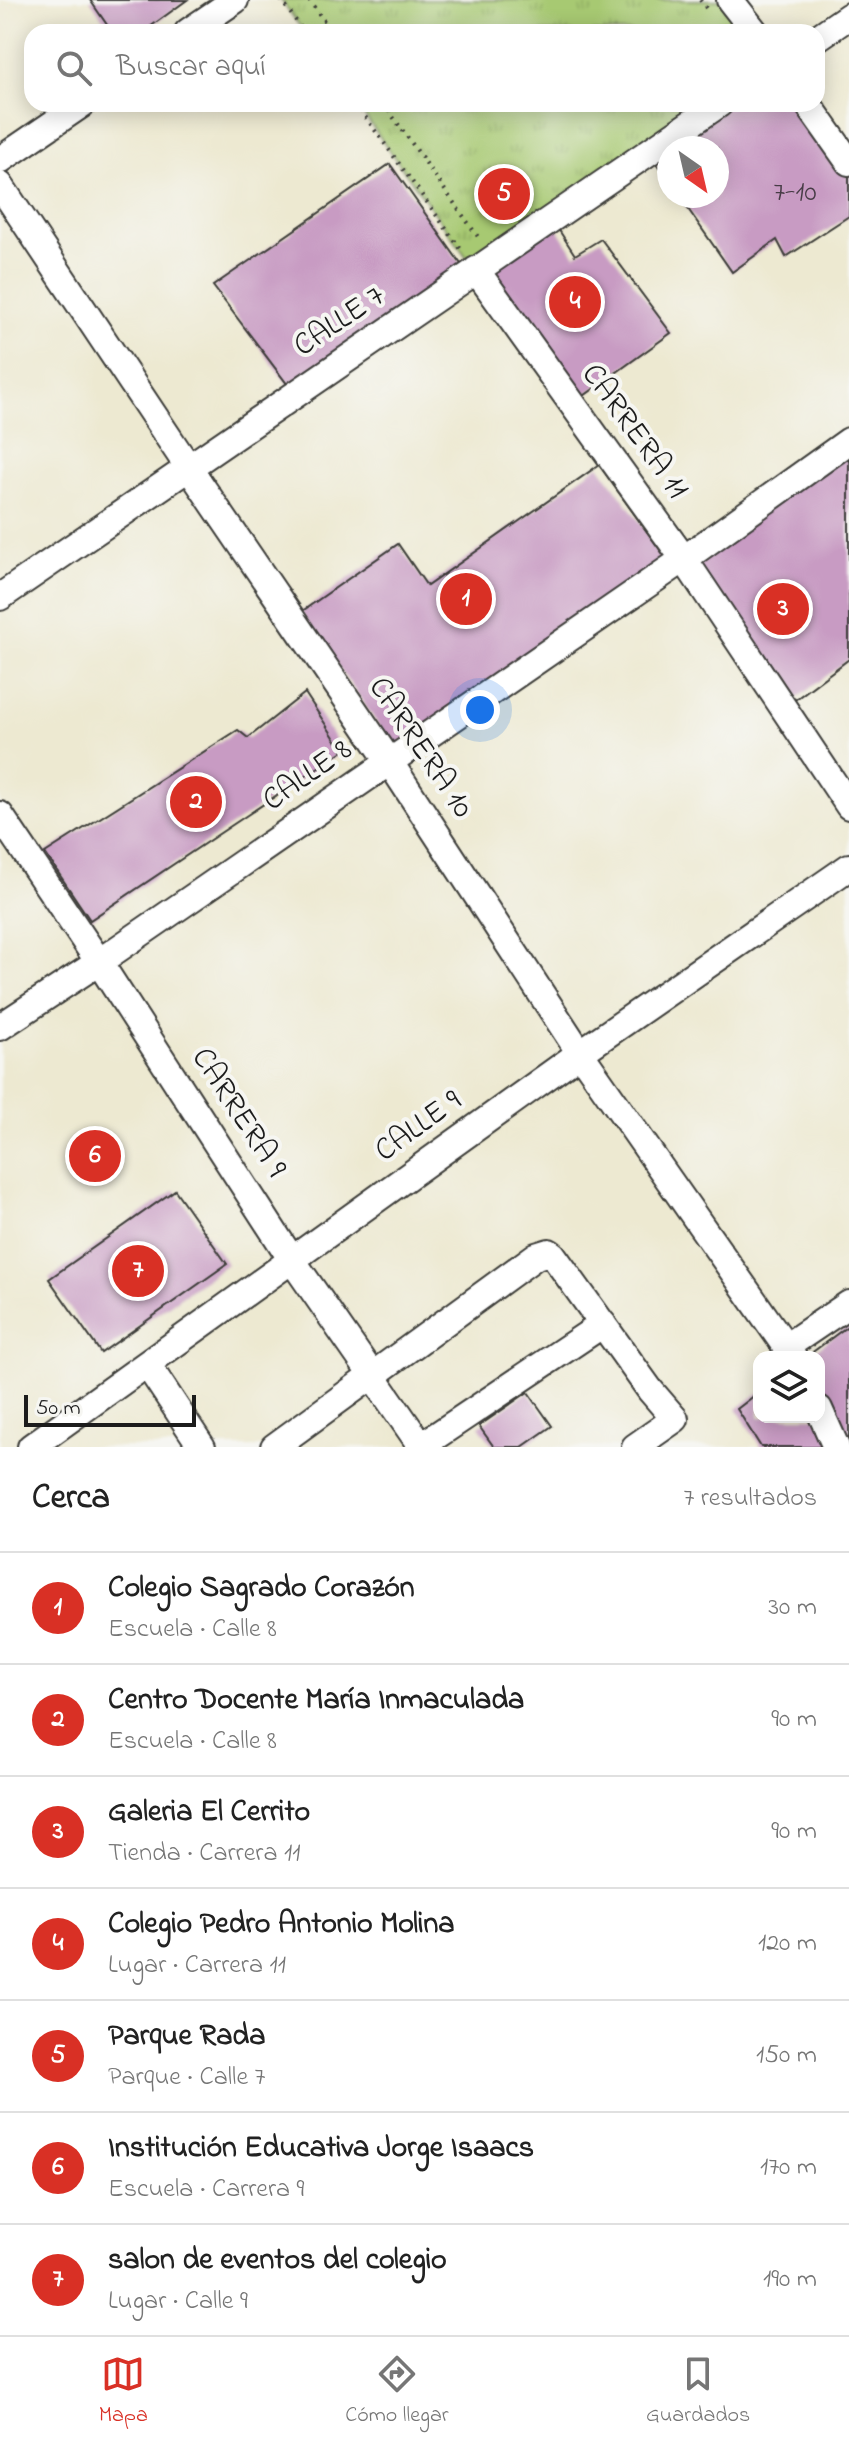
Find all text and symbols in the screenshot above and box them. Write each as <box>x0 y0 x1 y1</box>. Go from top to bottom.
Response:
search box <box>24 24 825 112</box>
icon: search <box>52 46 96 90</box>
text: Buscar aquí <box>116 46 266 90</box>
north arrow <box>657 136 729 208</box>
pin: 5 <box>478 164 530 224</box>
house number: 7-10 <box>773 173 817 214</box>
pin: 4 <box>549 272 601 332</box>
street label: CALLE 7 <box>285 274 395 370</box>
street label: CARRERA 11 <box>569 354 699 510</box>
pin: 1 <box>440 569 492 629</box>
pin: 3 <box>757 579 809 639</box>
street label: CARRERA 10 <box>355 668 485 828</box>
your location <box>460 690 500 730</box>
street label: CALLE 8 <box>253 728 363 824</box>
pin: 2 <box>170 772 222 832</box>
street label: CARRERA 9 <box>178 1039 298 1188</box>
street label: CALLE 9 <box>366 1079 473 1175</box>
pin: 6 <box>69 1126 121 1186</box>
pin: 7 <box>112 1241 164 1301</box>
map controls <box>753 1351 825 1423</box>
button: layers <box>753 1351 825 1423</box>
scale bar <box>24 1391 196 1427</box>
text: 50 m <box>36 1393 81 1425</box>
text: Cerca <box>32 1474 110 1524</box>
text: 7 resultados <box>684 1480 817 1518</box>
text: Colegio Sagrado Corazón <box>108 1567 415 1611</box>
text: 1 <box>54 1589 62 1627</box>
text: 30 m <box>768 1589 817 1627</box>
text: Escuela · Calle 8 <box>108 1611 277 1649</box>
text: Centro Docente María Inmaculada <box>108 1679 524 1723</box>
text: 2 <box>52 1701 64 1739</box>
text: 90 m <box>771 1701 817 1739</box>
text: Escuela · Calle 8 <box>108 1723 277 1761</box>
text: Galeria El Cerrito <box>108 1791 310 1835</box>
text: 3 <box>53 1813 63 1851</box>
text: 90 m <box>771 1813 817 1851</box>
text: Tienda · Carrera 11 <box>108 1835 300 1873</box>
text: Colegio Pedro Antonio Molina <box>108 1903 455 1947</box>
text: 4 <box>53 1925 63 1963</box>
text: 120 m <box>758 1925 817 1963</box>
text: Lugar · Carrera 11 <box>108 1947 286 1985</box>
text: Parque Rada <box>108 2015 265 2059</box>
text: 5 <box>51 2037 65 2075</box>
text: 150 m <box>756 2037 817 2075</box>
text: Parque · Calle 7 <box>108 2059 265 2097</box>
text: Institución Educativa Jorge Isaacs <box>108 2127 534 2171</box>
text: 6 <box>52 2149 64 2187</box>
text: 170 m <box>760 2149 817 2187</box>
text: Escuela · Carrera 9 <box>108 2171 304 2209</box>
text: salon de eventos del colegio <box>108 2239 447 2283</box>
text: 7 <box>53 2261 63 2299</box>
text: 190 m <box>763 2261 817 2299</box>
text: Lugar · Calle 9 <box>108 2283 248 2321</box>
tab: Mapa <box>99 2352 148 2432</box>
tab: Cómo llegar <box>345 2352 449 2432</box>
tab: Guardados <box>646 2352 750 2432</box>

